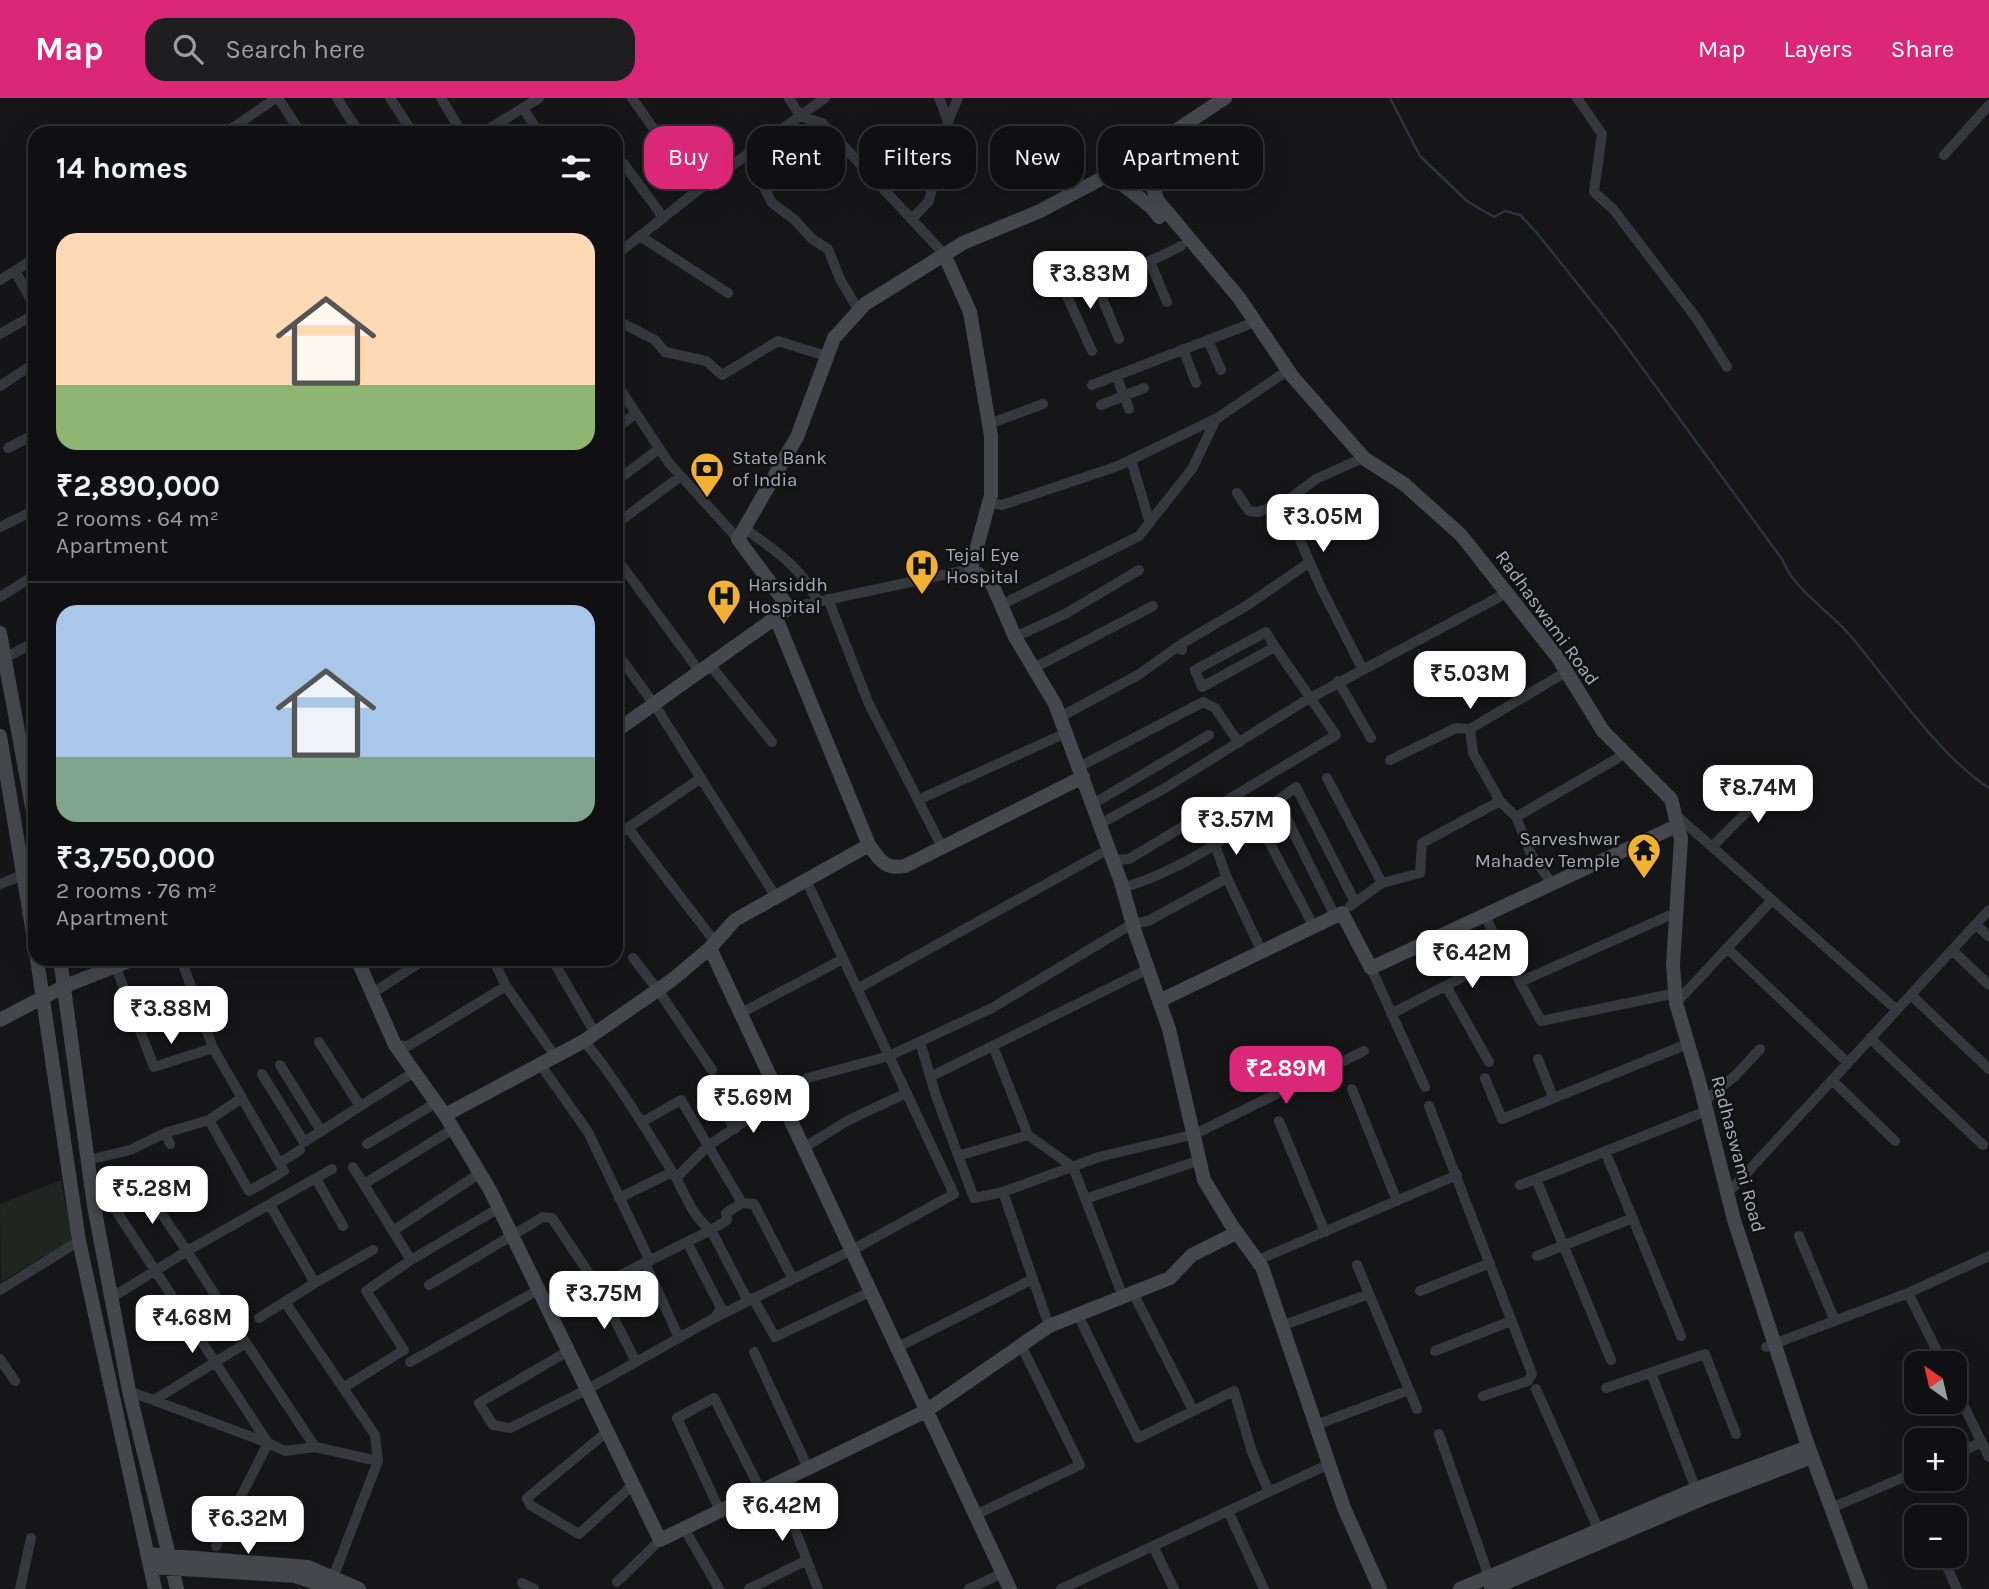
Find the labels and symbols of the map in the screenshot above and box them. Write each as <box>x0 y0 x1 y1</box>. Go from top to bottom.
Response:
pin: ₹3.83M <box>1033 252 1147 311</box>
place label: State Bank of India <box>732 447 827 491</box>
bank icon: State Bank of India <box>688 450 726 499</box>
pin: ₹3.05M <box>1266 494 1380 554</box>
place label: Tejal Eye Hospital <box>946 544 1019 588</box>
street label: Radhaswami Road <box>1491 546 1603 690</box>
hospital icon: Tejal Eye Hospital <box>903 547 941 596</box>
place label: Harsiddh Hospital <box>748 574 828 618</box>
hospital icon: Harsiddh Hospital <box>705 577 743 626</box>
pin: ₹5.03M <box>1413 652 1527 711</box>
pin: ₹8.74M <box>1701 766 1815 825</box>
pin: ₹3.57M <box>1179 798 1293 857</box>
place label: Sarveshwar Mahadev Temple <box>1475 828 1620 872</box>
temple icon: Sarveshwar Mahadev Temple <box>1625 831 1663 880</box>
pin: ₹6.42M <box>1415 930 1529 990</box>
pin: ₹3.88M <box>114 986 228 1046</box>
pin: ₹2.89M <box>1229 1046 1343 1106</box>
street label: Radhaswami Road <box>1707 1073 1769 1235</box>
pin: ₹5.69M <box>696 1076 810 1135</box>
pin: ₹5.28M <box>95 1166 209 1226</box>
pin: ₹3.75M <box>547 1272 661 1331</box>
pin: ₹4.68M <box>135 1296 249 1355</box>
north arrow <box>1904 1351 1967 1414</box>
pin: ₹6.42M <box>725 1484 839 1543</box>
pin: ₹6.32M <box>191 1496 305 1556</box>

